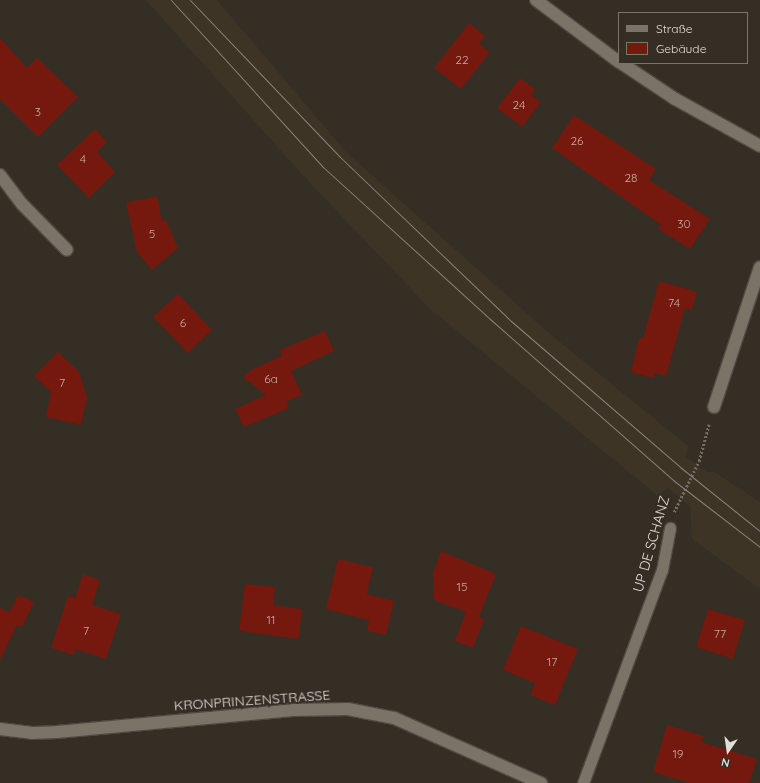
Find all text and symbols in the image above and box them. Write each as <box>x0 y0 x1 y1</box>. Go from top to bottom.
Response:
legend <box>618 12 748 64</box>
text: Straße <box>656 21 693 36</box>
text: Gebäude <box>656 41 706 56</box>
house number: 22 <box>455 53 469 67</box>
house number: 24 <box>513 98 525 112</box>
house number: 3 <box>35 105 41 119</box>
house number: 26 <box>570 134 584 148</box>
house number: 4 <box>80 152 86 166</box>
house number: 28 <box>624 171 638 185</box>
house number: 30 <box>677 217 691 231</box>
house number: 5 <box>149 227 155 241</box>
house number: 74 <box>668 296 680 310</box>
house number: 6 <box>180 316 186 330</box>
house number: 6a <box>264 372 278 386</box>
house number: 7 <box>59 376 65 390</box>
street label: UP DE SCHANZ <box>629 494 673 594</box>
house number: 15 <box>457 580 467 594</box>
house number: 11 <box>267 613 275 627</box>
house number: 7 <box>83 624 89 638</box>
house number: 77 <box>714 627 726 641</box>
house number: 17 <box>547 655 557 669</box>
street label: KRONPRINZENSTRASSE <box>173 686 331 714</box>
north arrow <box>708 731 748 771</box>
house number: 19 <box>672 747 684 761</box>
text: N <box>720 755 731 770</box>

